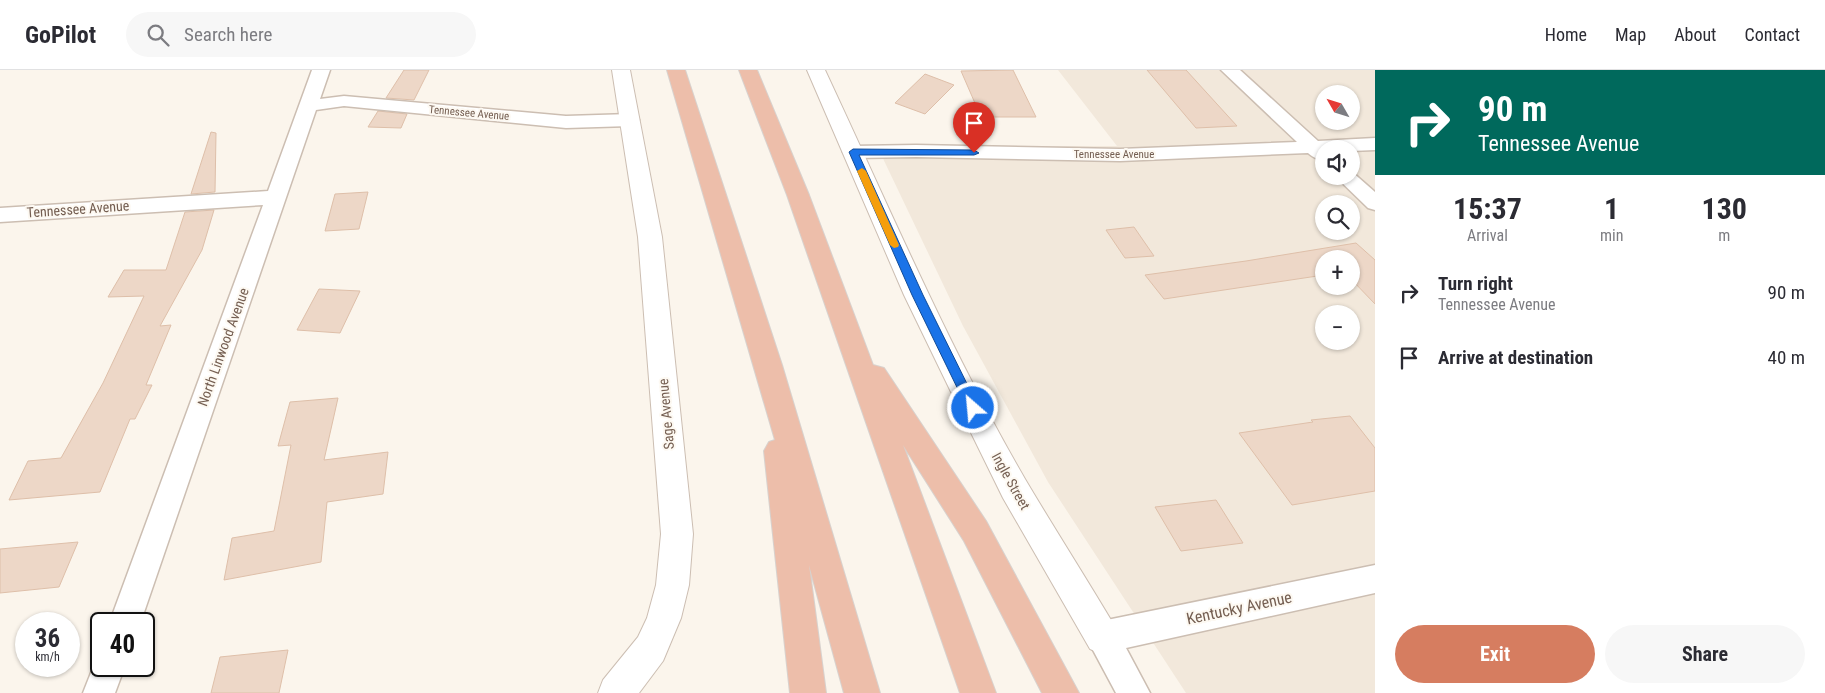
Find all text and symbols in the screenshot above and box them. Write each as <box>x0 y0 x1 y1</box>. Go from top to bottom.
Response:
search box <box>126 12 476 57</box>
text: GoPilot <box>25 21 96 49</box>
icon: search <box>144 21 172 49</box>
text: Search here <box>184 23 272 46</box>
text: Home <box>1545 24 1587 45</box>
text: Map <box>1615 24 1646 45</box>
text: About <box>1674 24 1716 45</box>
text: Contact <box>1744 24 1800 45</box>
north arrow <box>1315 85 1360 130</box>
map controls <box>1315 85 1360 350</box>
text: 90 m <box>1478 89 1547 130</box>
icon: right <box>1395 90 1460 155</box>
pin <box>953 102 995 153</box>
street label: Tennessee Avenue <box>428 103 510 123</box>
icon: arrive <box>960 109 988 137</box>
text: Tennessee Avenue <box>1478 131 1639 156</box>
button: sound <box>1315 140 1360 185</box>
street label: Tennessee Avenue <box>1074 148 1154 161</box>
text: 15:37 <box>1453 191 1522 226</box>
text: 1 <box>1604 191 1619 226</box>
text: 130 <box>1701 191 1747 226</box>
button: search <box>1315 195 1360 240</box>
street label: Tennessee Avenue <box>26 197 130 221</box>
text: Arrival <box>1467 226 1508 245</box>
text: min <box>1600 226 1623 245</box>
text: m <box>1718 226 1730 245</box>
button: + <box>1315 250 1360 295</box>
text: Turn right <box>1438 272 1513 295</box>
icon: right <box>1395 279 1423 307</box>
text: 90 m <box>1768 281 1805 304</box>
street label: North Linwood Avenue <box>194 285 252 408</box>
text: Tennessee Avenue <box>1438 295 1555 314</box>
button: − <box>1315 305 1360 350</box>
icon: arrive <box>1395 344 1423 372</box>
text: Arrive at destination <box>1438 346 1593 369</box>
text: 40 m <box>1768 346 1805 369</box>
street label: Sage Avenue <box>655 378 677 450</box>
position arrow <box>946 381 998 433</box>
street label: Ingle Street <box>989 450 1033 512</box>
street label: Kentucky Avenue <box>1185 588 1293 628</box>
speed limit sign: 40 <box>90 612 155 677</box>
text: 36 <box>35 624 60 653</box>
button: Exit <box>1395 625 1595 683</box>
button: Share <box>1605 625 1805 683</box>
text: km/h <box>35 650 60 664</box>

